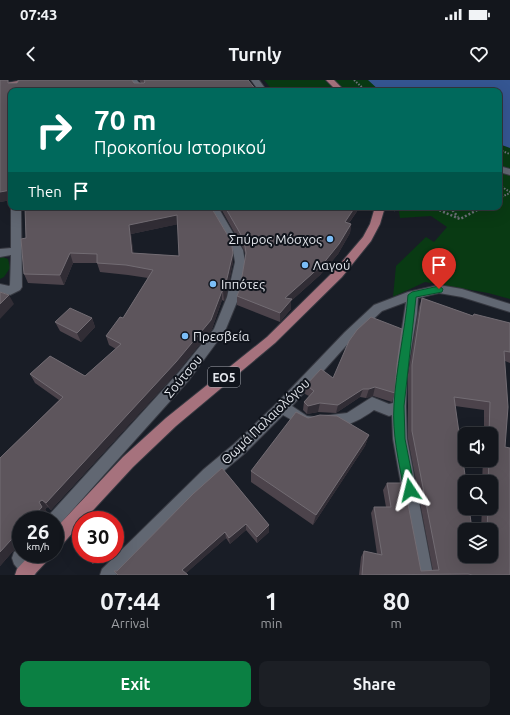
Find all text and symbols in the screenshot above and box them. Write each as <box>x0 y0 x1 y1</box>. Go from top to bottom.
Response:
text: 07:43 <box>20 6 58 23</box>
icon: back <box>20 43 42 65</box>
icon: heart <box>468 43 490 65</box>
text: Turnly <box>228 44 282 64</box>
icon: right <box>28 104 80 156</box>
text: 70 m <box>94 104 156 135</box>
text: Προκοπίου Ιστορικού <box>94 137 266 157</box>
icon: arrive <box>70 180 92 202</box>
text: Then <box>28 183 62 200</box>
place label: Σπύρος Μόσχος <box>229 232 322 247</box>
marker: Σπύρος Μόσχος <box>325 234 335 244</box>
pin <box>422 248 456 289</box>
icon: arrive <box>428 254 450 276</box>
place label: Λαγού <box>313 258 350 272</box>
marker: Λαγού <box>300 260 310 270</box>
place label: Ιππότες <box>221 277 265 292</box>
marker: Ιππότες <box>208 279 218 289</box>
place label: Πρεσβεία <box>193 329 250 343</box>
marker: Πρεσβεία <box>180 331 190 341</box>
street label: Σούτσου <box>161 352 205 400</box>
road number: ΕΟ5 <box>208 367 240 387</box>
street label: Θωμά Παλαιολόγου <box>218 375 312 467</box>
map controls <box>458 427 498 563</box>
button: sound <box>458 427 498 467</box>
position arrow <box>389 469 431 511</box>
button: search <box>458 475 498 515</box>
speed limit sign: 30 <box>72 511 124 563</box>
text: 26 <box>27 520 49 543</box>
button: layers <box>458 523 498 563</box>
text: km/h <box>26 541 50 552</box>
text: 07:44 <box>100 588 160 615</box>
text: 1 <box>265 588 278 615</box>
text: 80 <box>383 588 410 615</box>
text: Arrival <box>111 616 149 630</box>
text: min <box>261 616 282 630</box>
text: m <box>391 616 402 630</box>
button: Exit <box>20 661 251 707</box>
button: Share <box>259 661 490 707</box>

